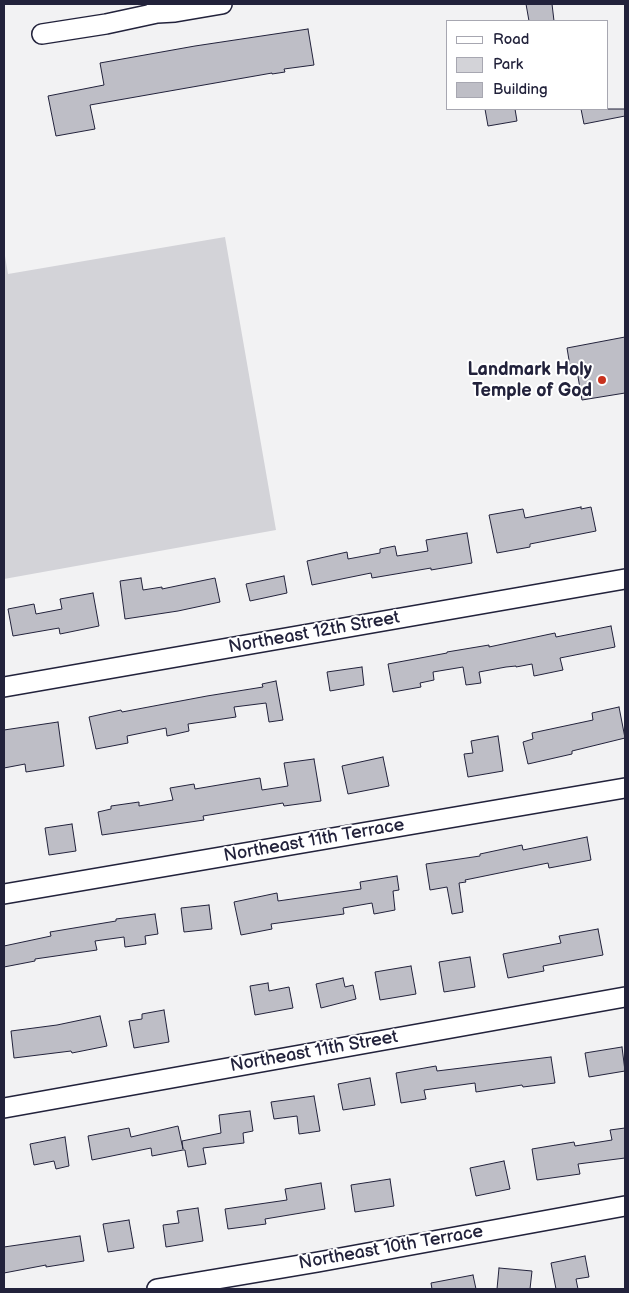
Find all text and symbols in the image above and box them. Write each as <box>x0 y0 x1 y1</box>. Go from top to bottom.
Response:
legend <box>446 20 609 110</box>
text: Road <box>493 30 529 49</box>
text: Park <box>493 55 523 74</box>
text: Building <box>493 80 548 99</box>
place label: Landmark Holy Temple of God <box>468 359 592 402</box>
marker: Landmark Holy Temple of God <box>596 374 608 386</box>
street label: Northeast 12th Street <box>227 607 401 659</box>
street label: Northeast 11th Terrace <box>222 814 406 868</box>
street label: Northeast 11th Street <box>229 1027 399 1077</box>
street label: Northeast 10th Terrace <box>297 1221 485 1275</box>

